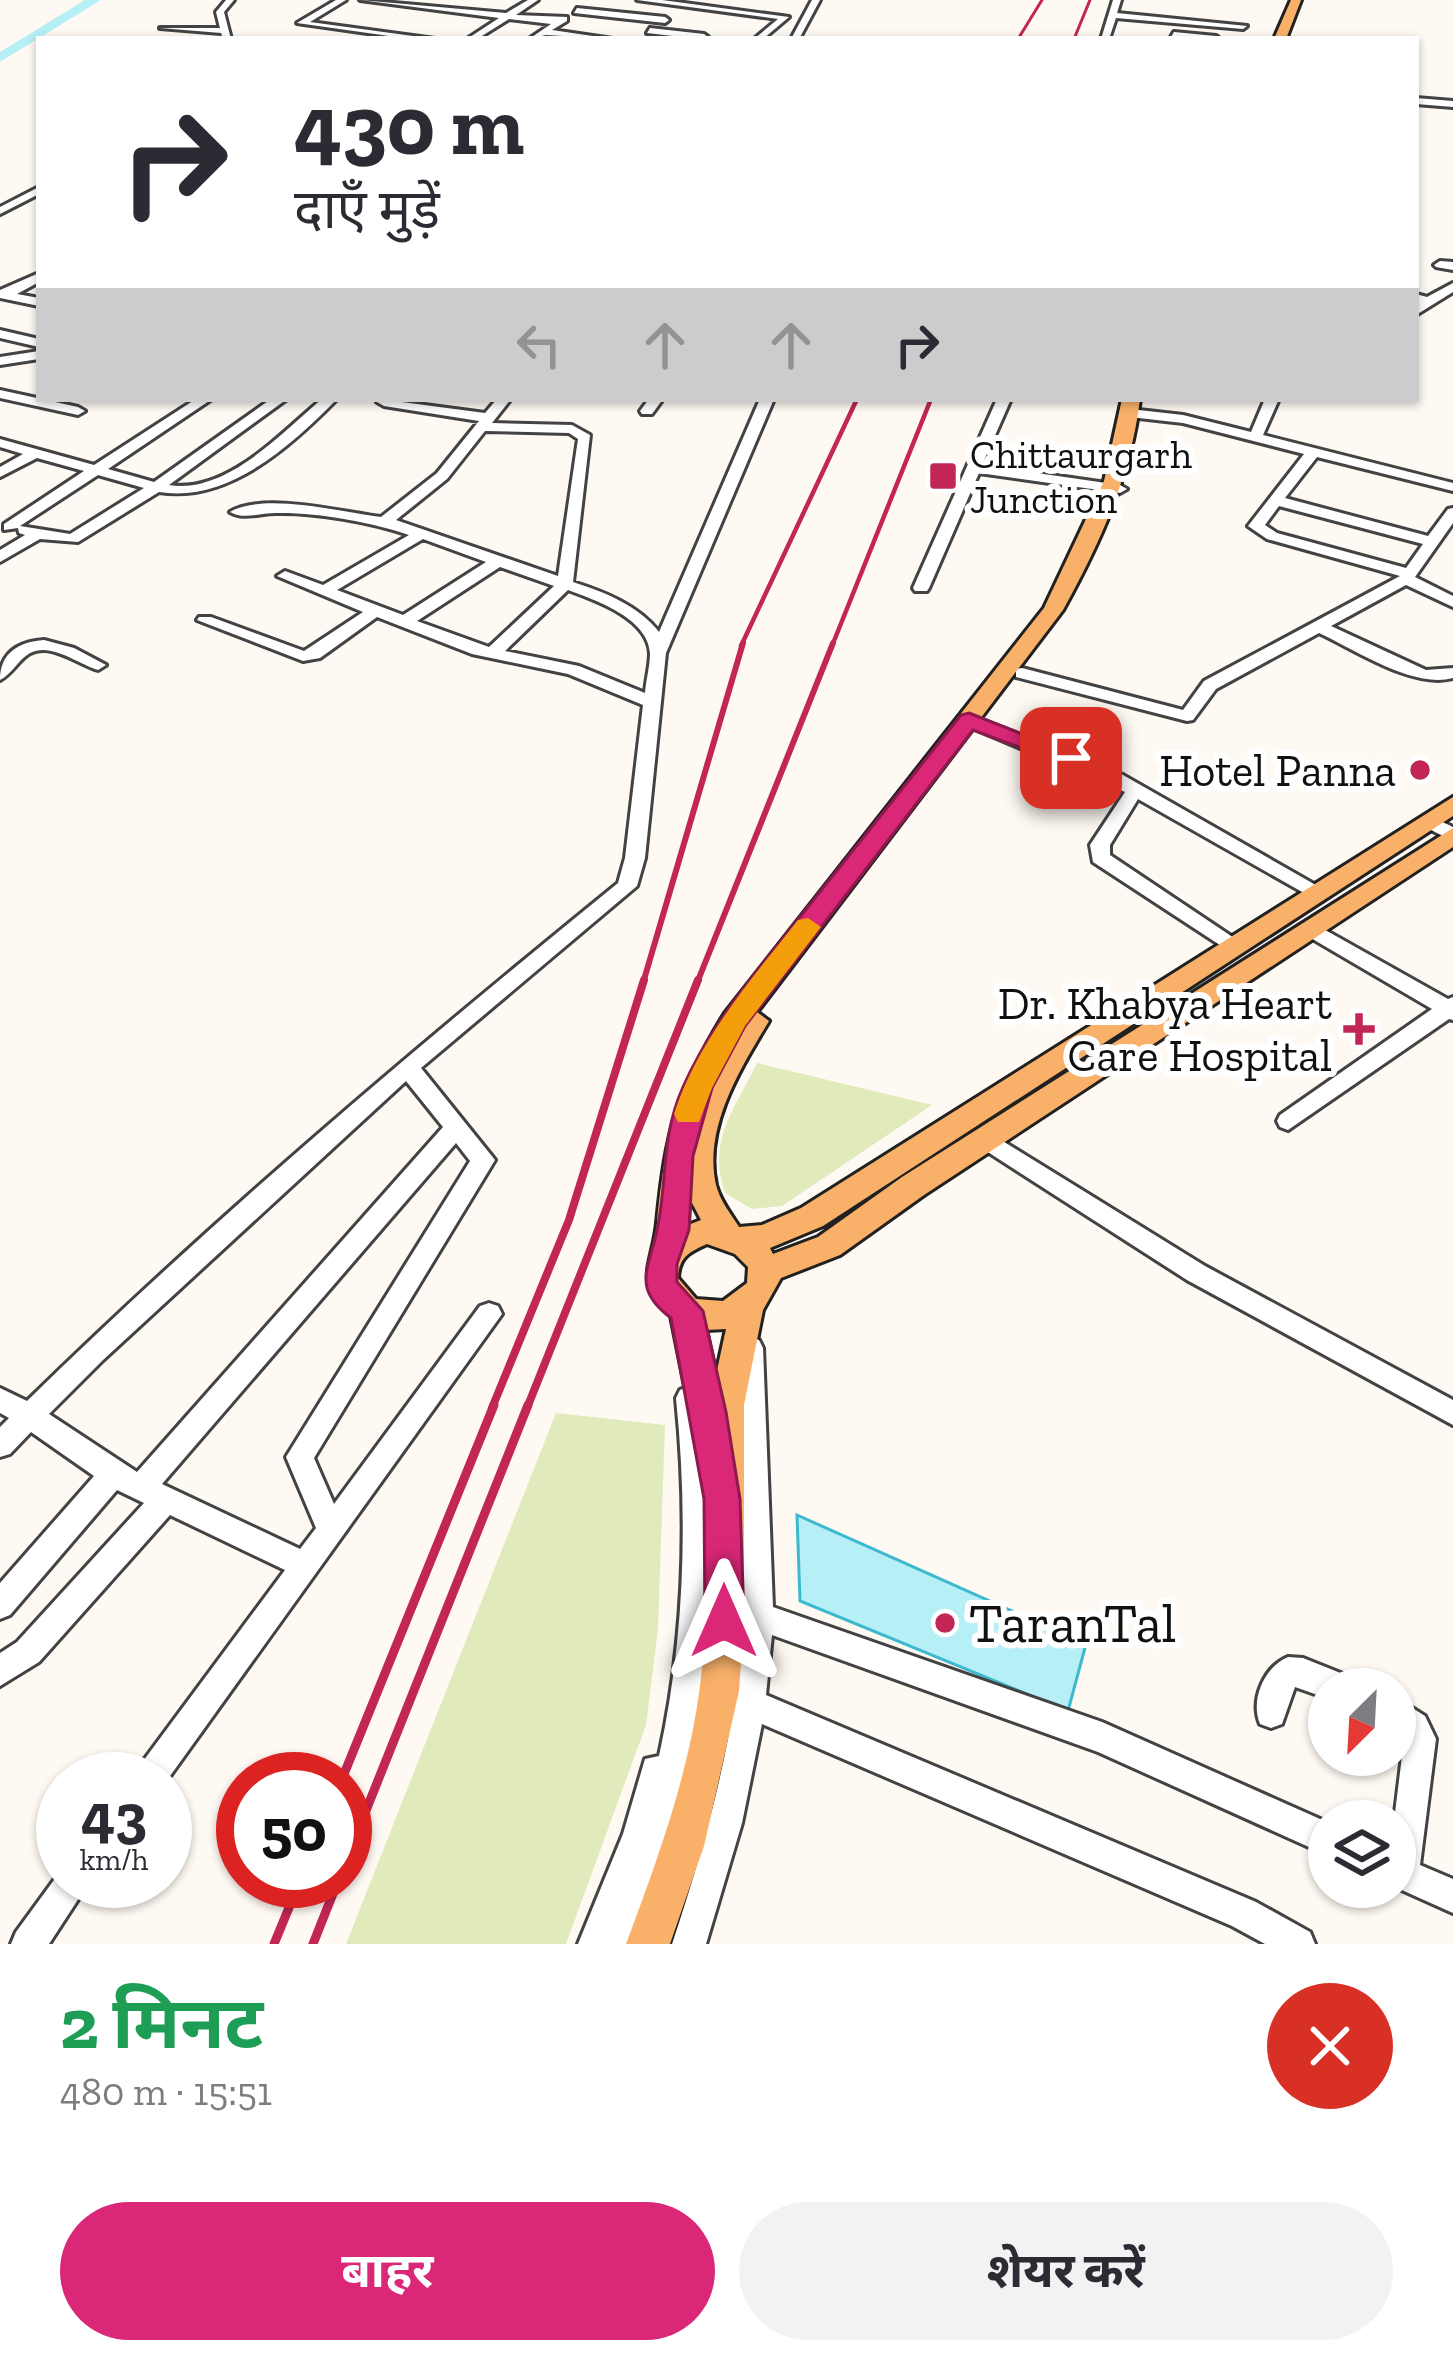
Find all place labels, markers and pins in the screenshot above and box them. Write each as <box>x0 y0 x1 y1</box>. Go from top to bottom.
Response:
place label: Chittaurgarh Junction <box>970 431 1192 523</box>
marker: Chittaurgarh Junction <box>927 460 959 492</box>
pin <box>1020 707 1122 809</box>
place label: Hotel Panna <box>1159 744 1396 798</box>
marker: Hotel Panna <box>1407 757 1433 783</box>
place label: Dr. Khabya Heart Care Hospital <box>998 977 1332 1083</box>
marker: Dr. Khabya Heart Care Hospital <box>1343 1013 1375 1045</box>
place label: TaranTal <box>969 1591 1176 1656</box>
marker: TaranTal <box>932 1610 958 1636</box>

